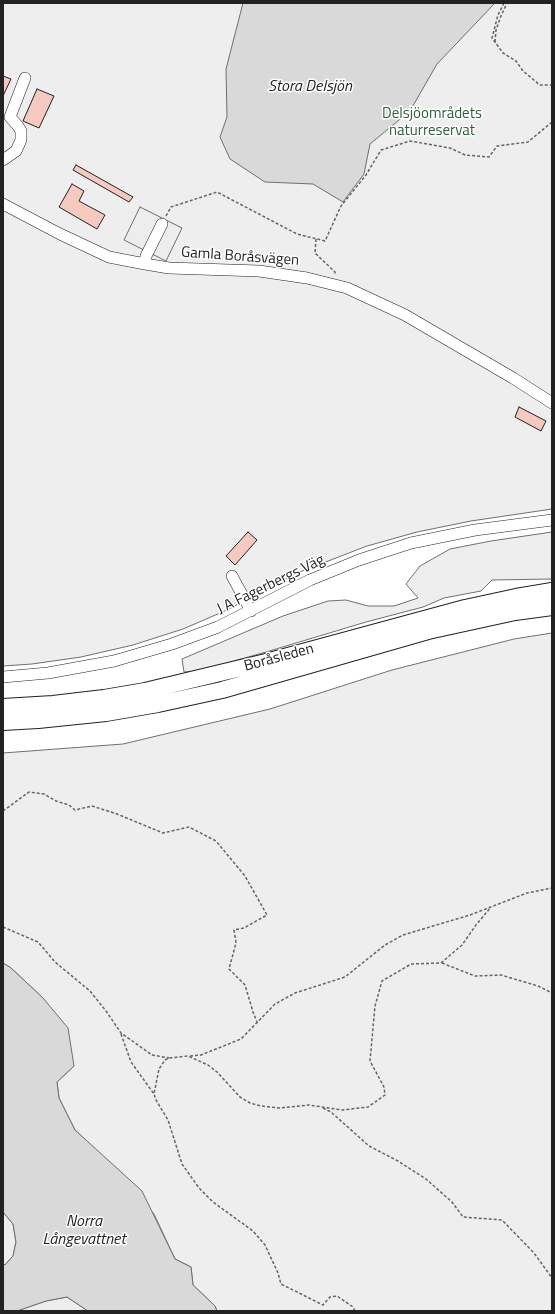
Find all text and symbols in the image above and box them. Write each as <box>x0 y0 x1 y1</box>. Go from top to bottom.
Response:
water label: Stora Delsjön <box>268 77 352 97</box>
park label: Delsjöområdets naturreservat <box>382 105 482 140</box>
street label: Gamla Boråsvägen <box>180 244 300 270</box>
street label: J A Fagerbergs Väg <box>214 551 328 619</box>
street label: Boråsleden <box>242 640 316 676</box>
water label: Norra Långevattnet <box>42 1212 126 1250</box>

